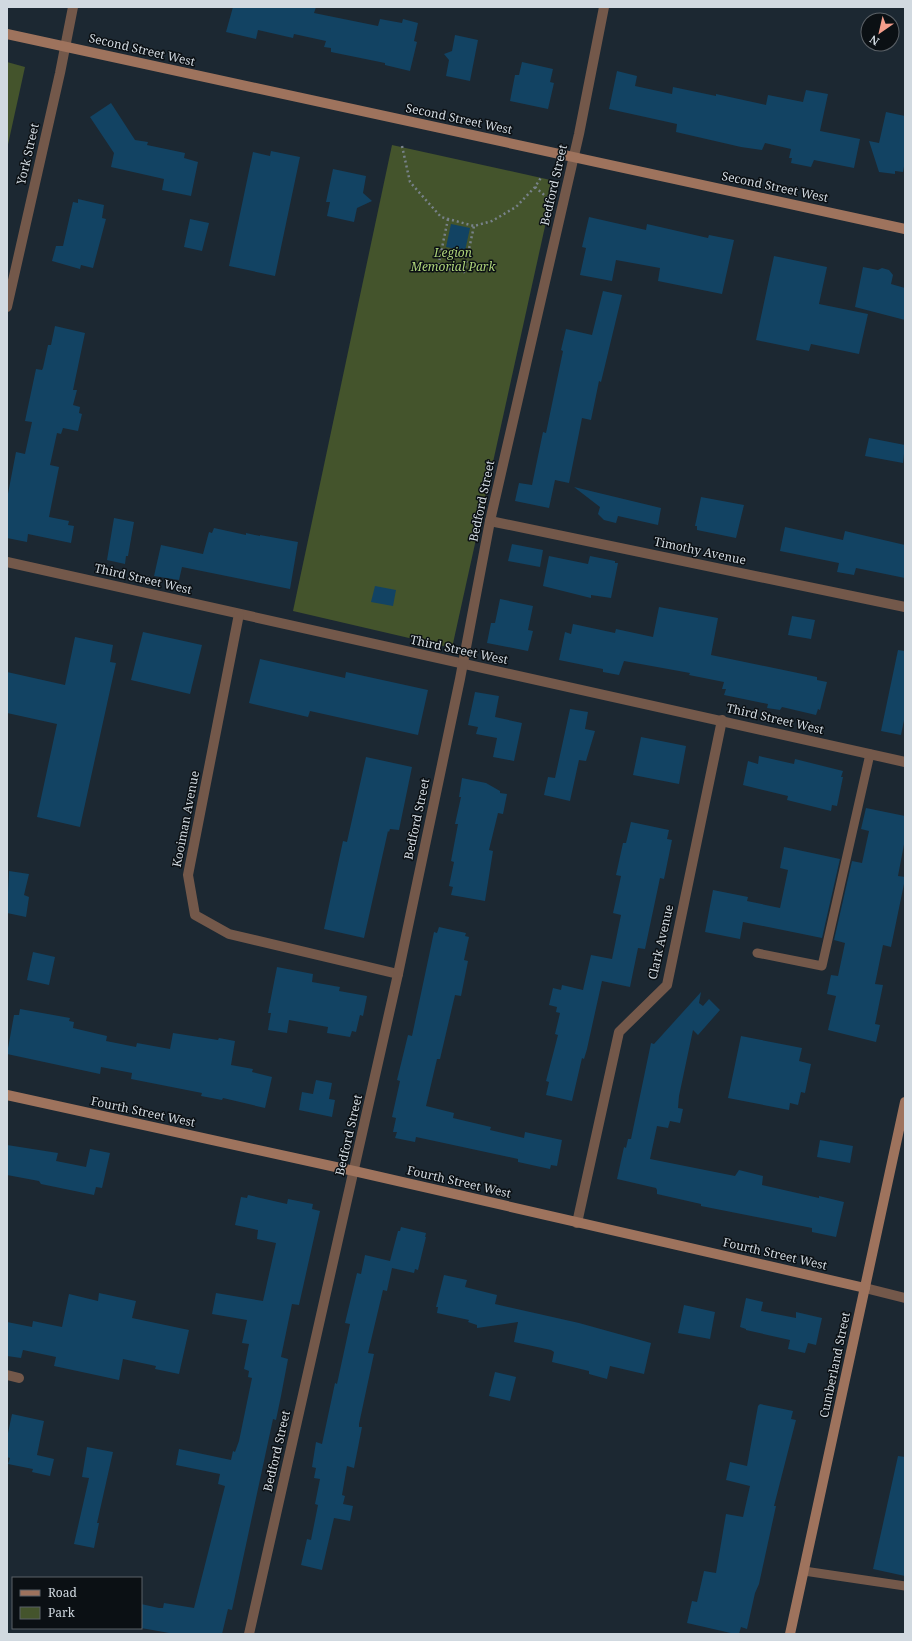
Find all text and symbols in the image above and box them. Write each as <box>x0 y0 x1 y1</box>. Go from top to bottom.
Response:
north arrow <box>860 12 900 52</box>
street label: Second Street West <box>87 29 197 70</box>
text: N <box>866 32 882 49</box>
street label: Second Street West <box>404 99 514 138</box>
street label: York Street <box>12 121 43 187</box>
street label: Bedford Street <box>536 143 571 227</box>
street label: Second Street West <box>720 167 830 206</box>
park label: Legion Memorial Park <box>410 244 496 275</box>
street label: Bedford Street <box>465 459 498 543</box>
street label: Timothy Avenue <box>652 532 748 569</box>
street label: Third Street West <box>93 559 193 598</box>
street label: Third Street West <box>409 631 510 668</box>
street label: Third Street West <box>725 699 825 738</box>
street label: Kooiman Avenue <box>168 769 203 868</box>
street label: Bedford Street <box>400 777 433 861</box>
street label: Clark Avenue <box>644 903 677 981</box>
street label: Fourth Street West <box>89 1092 197 1131</box>
street label: Bedford Street <box>331 1093 366 1177</box>
street label: Fourth Street West <box>405 1161 513 1202</box>
street label: Fourth Street West <box>721 1233 829 1274</box>
street label: Cumberland Street <box>815 1310 854 1419</box>
street label: Bedford Street <box>259 1409 294 1493</box>
legend <box>12 1577 142 1629</box>
text: Road <box>48 1584 78 1601</box>
text: Park <box>48 1604 76 1621</box>

